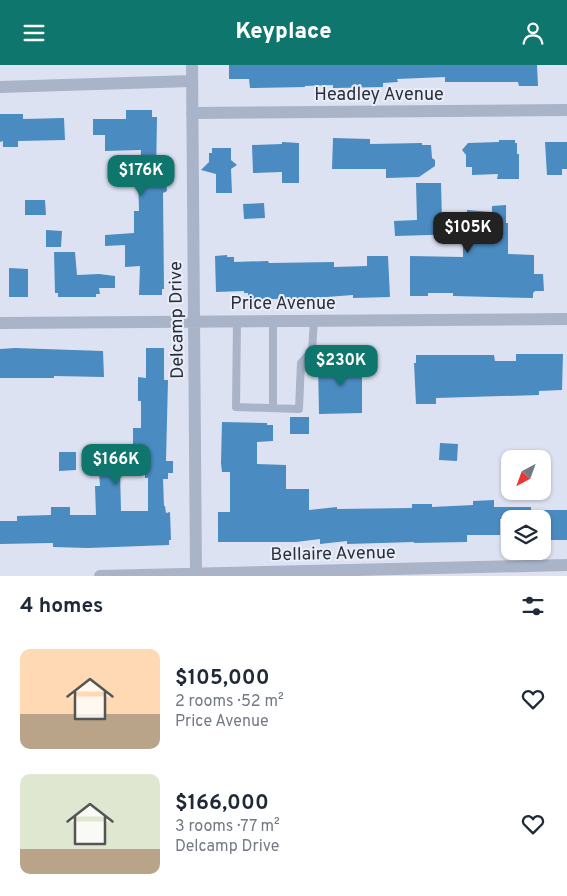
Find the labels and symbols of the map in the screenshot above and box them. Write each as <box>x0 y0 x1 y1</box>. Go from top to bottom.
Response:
street label: Headley Avenue <box>314 84 444 107</box>
pin: $176K <box>106 155 176 197</box>
pin: $105K <box>433 211 503 254</box>
street label: Delcamp Drive <box>165 261 190 379</box>
street label: Price Avenue <box>230 293 336 316</box>
pin: $230K <box>306 345 376 387</box>
pin: $166K <box>81 443 151 486</box>
north arrow <box>501 450 551 500</box>
street label: Bellaire Avenue <box>270 542 396 567</box>

